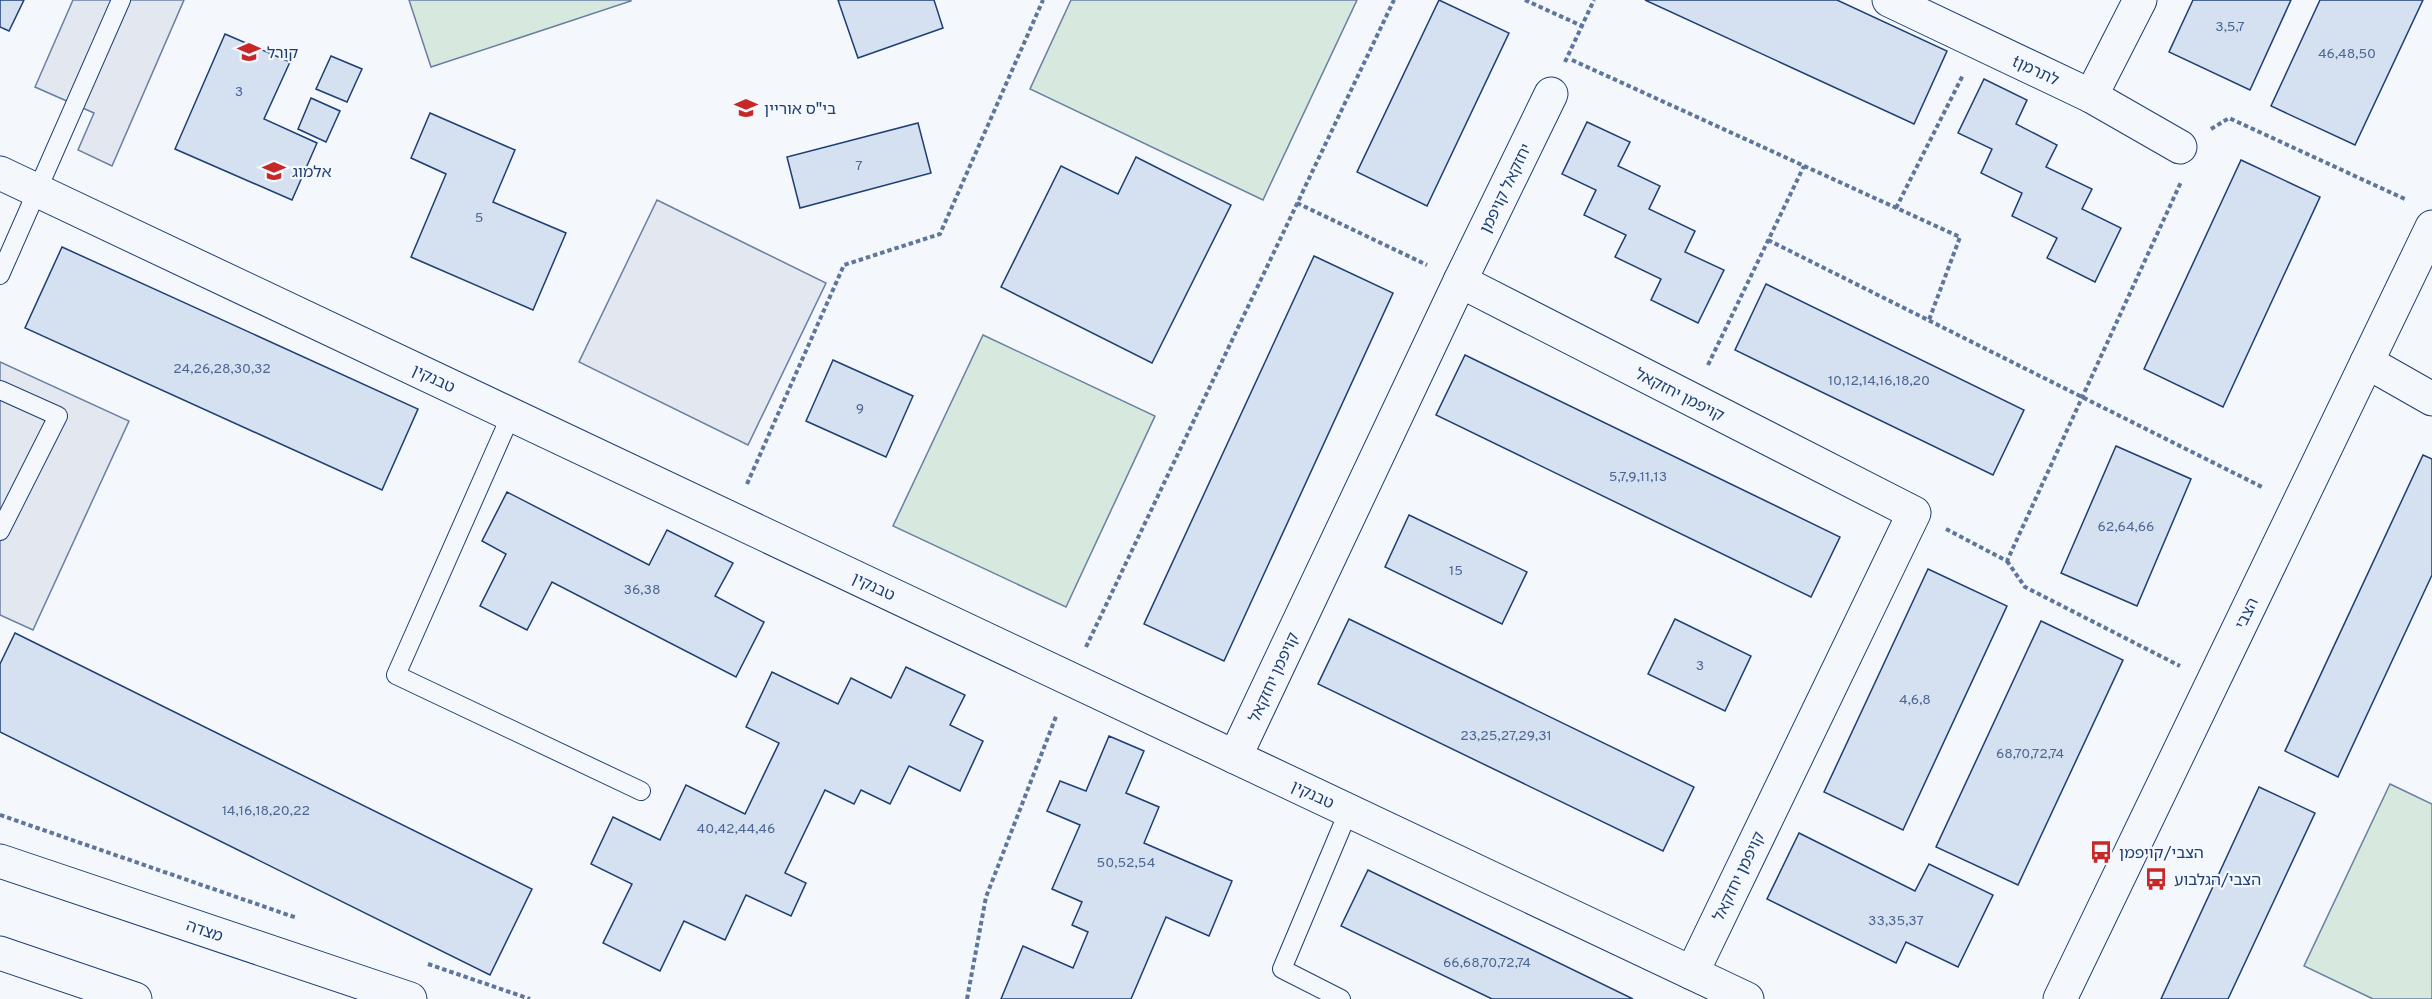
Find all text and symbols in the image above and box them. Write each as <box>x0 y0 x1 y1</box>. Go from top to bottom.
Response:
house number: 3,5,7 <box>2215 19 2245 36</box>
school or university icon: קורל <box>236 39 262 65</box>
place label: קורל <box>267 44 298 64</box>
house number: 46,48,50 <box>2318 46 2376 63</box>
street label: tלתרמן <box>2009 52 2062 91</box>
house number: 3 <box>235 84 243 101</box>
school or university icon: בי"ס אוריין <box>733 95 759 121</box>
place label: בי"ס אוריין <box>764 100 836 120</box>
street label: יחזקאל קויפמן <box>1476 141 1537 237</box>
school or university icon: אלמוג <box>261 158 287 184</box>
house number: 7 <box>855 158 863 175</box>
place label: אלמוג <box>292 163 332 183</box>
house number: 5 <box>475 210 483 227</box>
house number: 24,26,28,30,32 <box>173 361 271 378</box>
street label: טבנקין <box>408 361 458 398</box>
street label: קויפמן יחזקאל <box>1631 365 1727 427</box>
house number: 10,12,14,16,18,20 <box>1828 373 1930 390</box>
house number: 9 <box>856 401 864 418</box>
house number: 5,7,9,11,13 <box>1609 469 1667 486</box>
house number: 62,64,66 <box>2098 519 2154 536</box>
house number: 15 <box>1449 563 1463 580</box>
street label: טבנקין <box>848 569 898 606</box>
house number: 36,38 <box>624 582 660 599</box>
street label: הצבי <box>2232 595 2264 633</box>
street label: קויפמן יחזקאל <box>1245 630 1304 726</box>
house number: 3 <box>1696 658 1704 675</box>
house number: 4,6,8 <box>1899 692 1931 709</box>
house number: 23,25,27,29,31 <box>1460 728 1552 745</box>
house number: 68,70,72,74 <box>1996 746 2064 763</box>
street label: טבנקין <box>1287 777 1337 814</box>
house number: 14,16,18,20,22 <box>222 803 310 820</box>
house number: 40,42,44,46 <box>697 821 775 838</box>
street label: קויפמן יחזקאל <box>1709 829 1770 925</box>
bus stop icon: הצבי/קויפמן <box>2088 839 2114 865</box>
place label: הצבי/קויפמן <box>2119 844 2204 864</box>
house number: 50,52,54 <box>1097 855 1155 872</box>
bus stop icon: הצבי/הגלבוע <box>2143 866 2169 892</box>
place label: הצבי/הגלבוע <box>2174 871 2261 891</box>
house number: 33,35,37 <box>1868 913 1924 930</box>
street label: מצדה <box>183 916 225 947</box>
house number: 66,68,70,72,74 <box>1443 955 1531 972</box>

